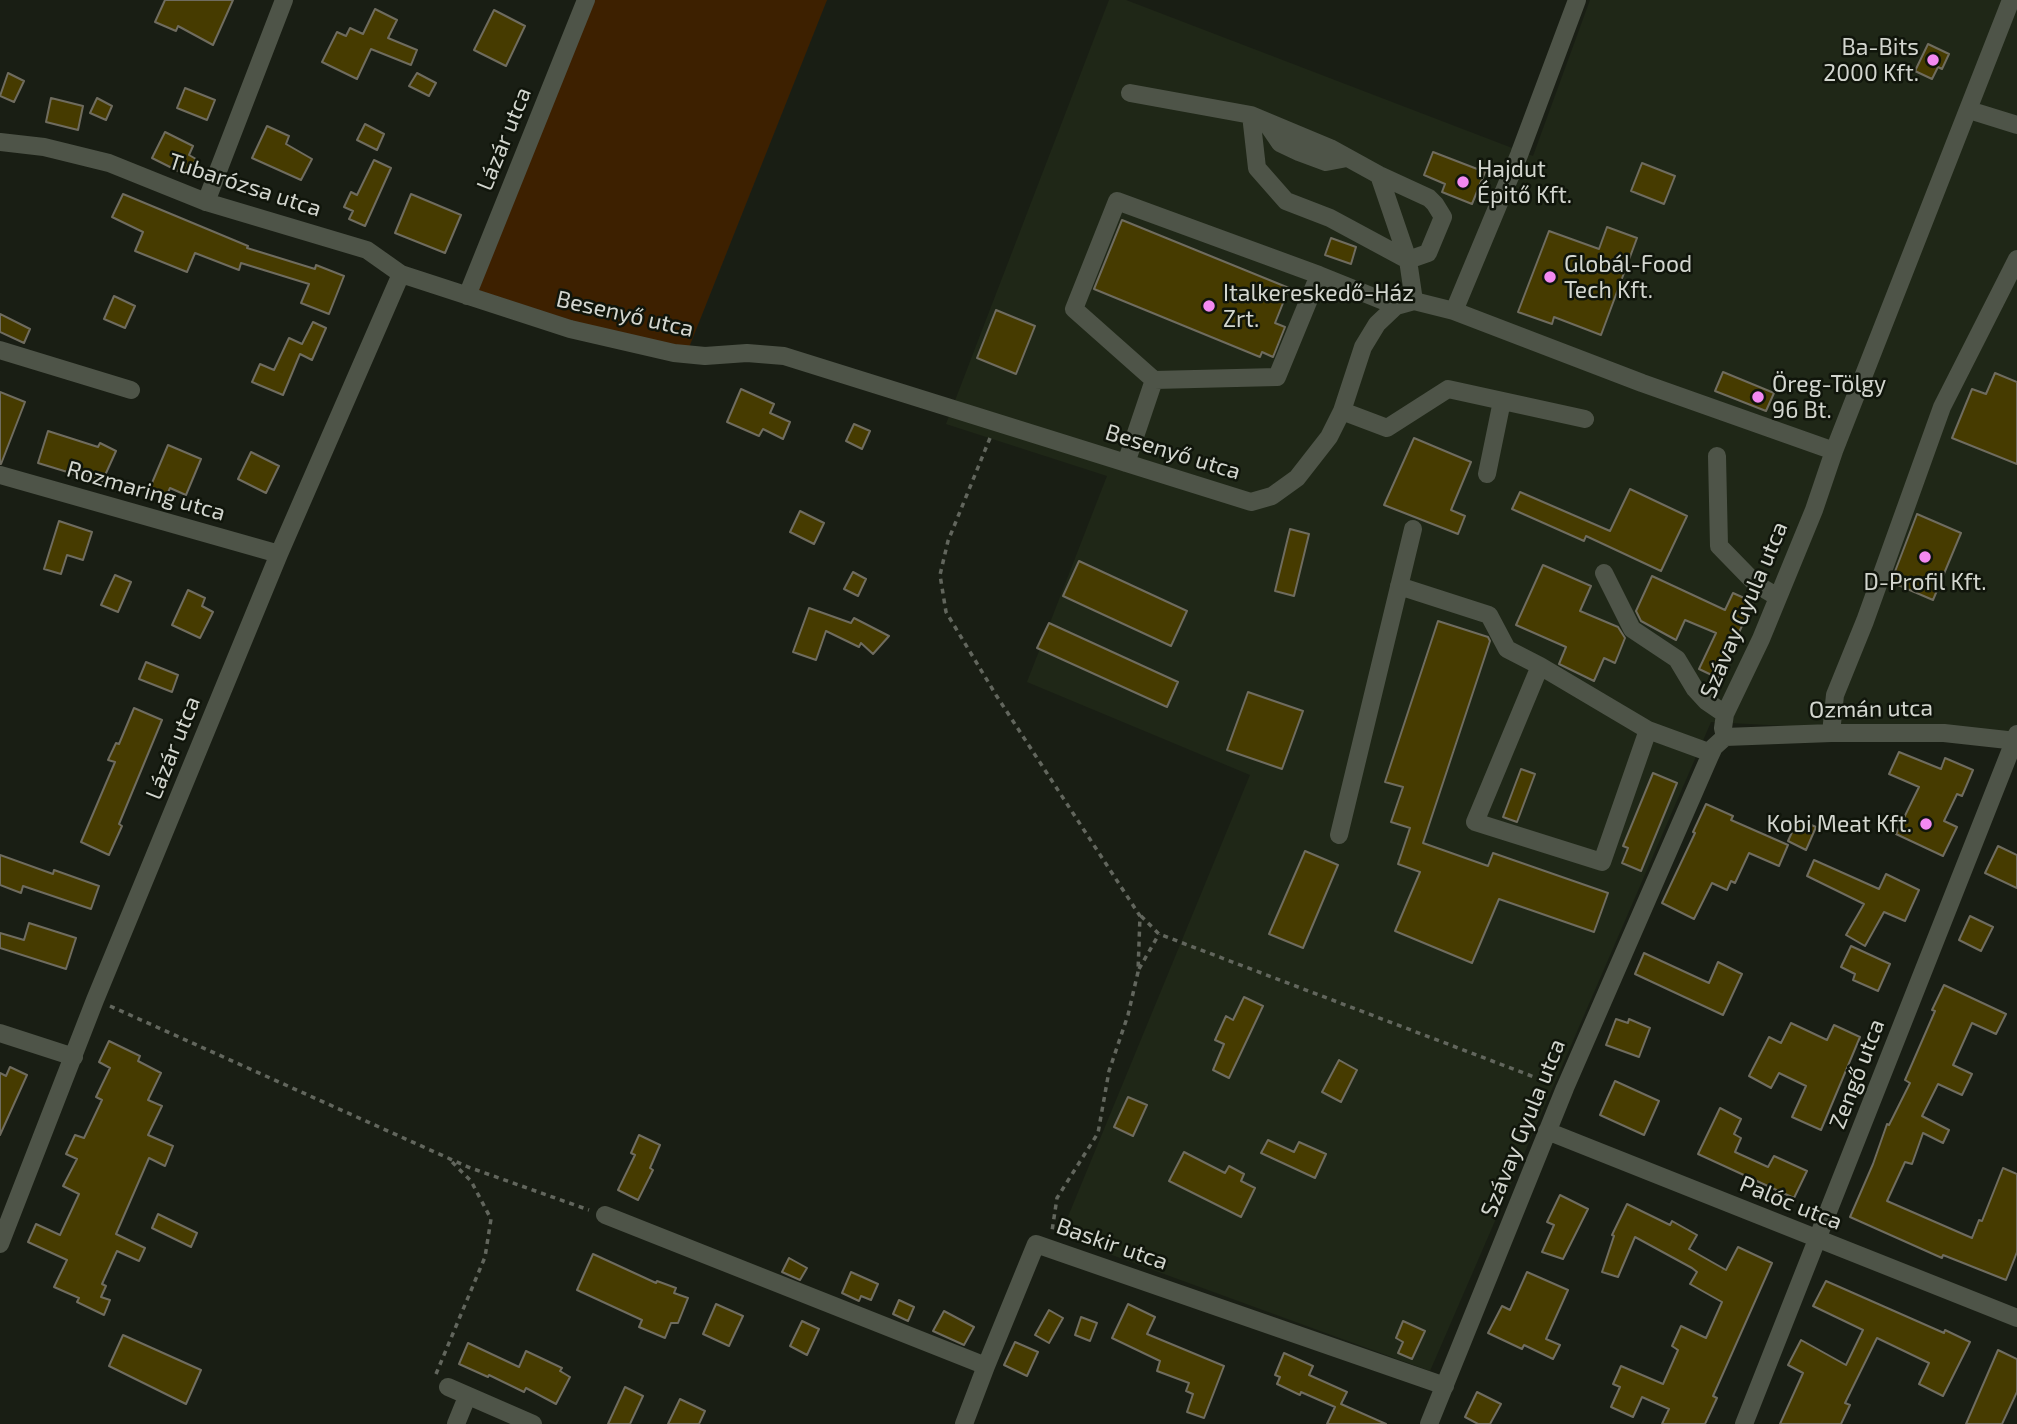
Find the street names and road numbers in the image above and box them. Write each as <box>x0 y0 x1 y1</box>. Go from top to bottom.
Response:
street label: Lázár utca <box>471 83 537 195</box>
street label: Tubarózsa utca <box>165 147 325 223</box>
street label: Besenyő utca <box>554 285 696 343</box>
street label: Besenyő utca <box>1102 418 1244 486</box>
street label: Rozmaring utca <box>64 455 228 527</box>
street label: Szávay Gyula utca <box>1694 517 1794 703</box>
street label: Lázár utca <box>140 692 206 804</box>
street label: Ozmán utca <box>1809 694 1933 724</box>
street label: Zengő utca <box>1823 1015 1891 1133</box>
street label: Szávay Gyula utca <box>1475 1035 1571 1221</box>
street label: Palóc utca <box>1736 1170 1846 1236</box>
street label: Baskir utca <box>1053 1212 1171 1276</box>

